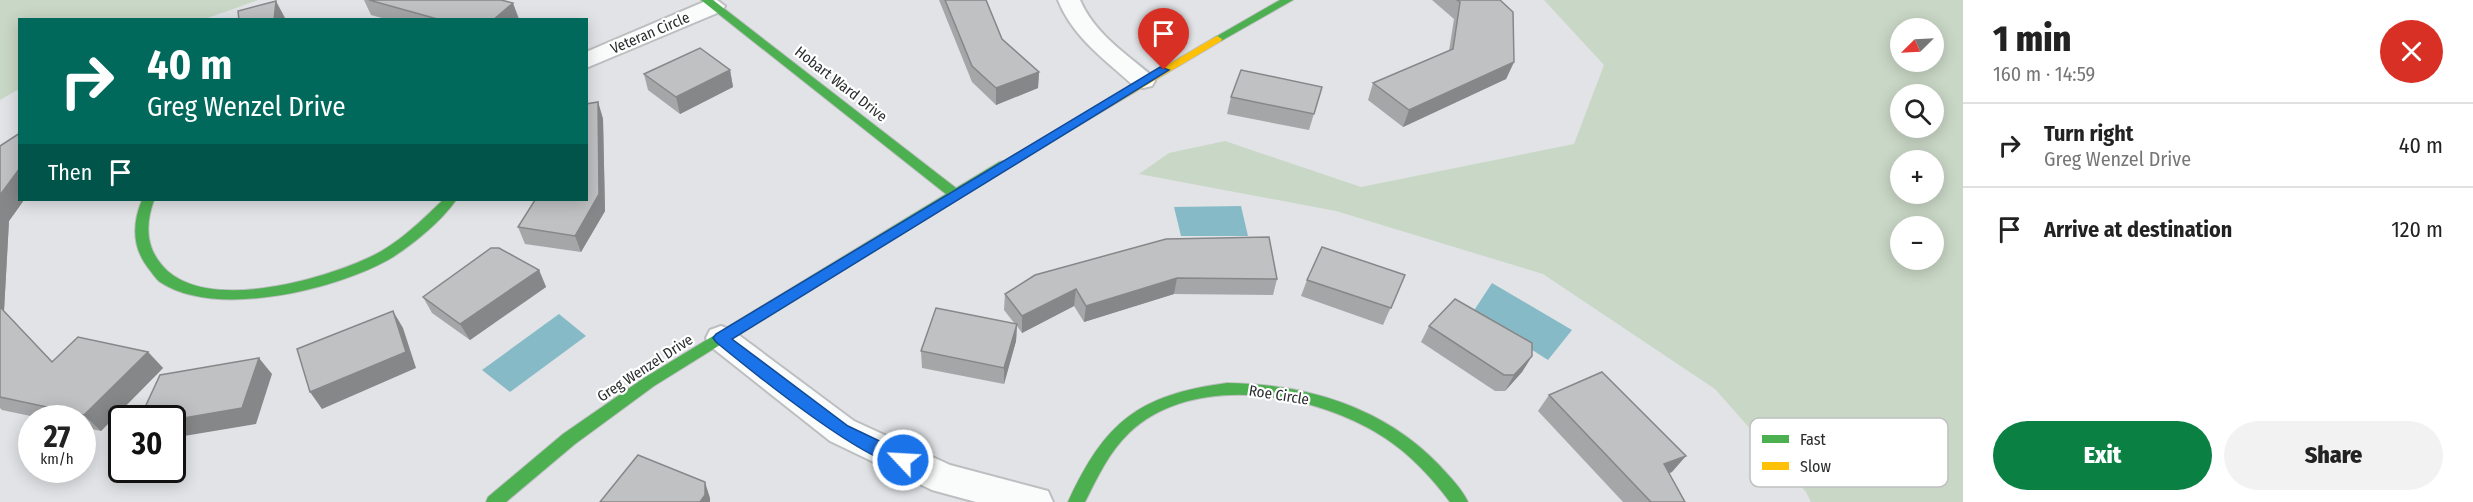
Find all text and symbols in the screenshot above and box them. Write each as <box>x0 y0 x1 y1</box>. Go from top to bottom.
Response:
street label: Veteran Circle <box>608 8 692 58</box>
pin <box>1138 8 1189 70</box>
icon: arrive <box>1147 17 1180 50</box>
text: 1 min <box>1993 17 2071 61</box>
north arrow <box>1890 18 1944 72</box>
map controls <box>1890 18 1944 270</box>
button: close <box>2380 20 2443 83</box>
text: 40 m <box>147 40 232 90</box>
icon: right <box>48 42 126 120</box>
street label: Hobart Ward Drive <box>791 42 891 126</box>
text: 160 m · 14:59 <box>1993 62 2095 86</box>
button: search <box>1890 84 1944 138</box>
text: Greg Wenzel Drive <box>147 91 345 123</box>
text: Turn right <box>2044 120 2133 147</box>
icon: right <box>1993 129 2026 162</box>
text: 40 m <box>2399 132 2443 159</box>
text: Greg Wenzel Drive <box>2044 147 2191 171</box>
button: + <box>1890 150 1944 204</box>
icon: arrive <box>104 156 137 189</box>
text: Then <box>48 159 92 186</box>
icon: arrive <box>1993 213 2026 246</box>
button: − <box>1890 216 1944 270</box>
text: Arrive at destination <box>2044 216 2232 243</box>
text: 120 m <box>2391 216 2443 243</box>
street label: Greg Wenzel Drive <box>594 330 696 406</box>
street label: Roe Circle <box>1248 381 1310 409</box>
speed limit sign: 30 <box>108 405 186 483</box>
legend <box>1750 418 1948 487</box>
text: 27 <box>44 419 70 455</box>
button: Exit <box>1993 421 2212 490</box>
button: Share <box>2224 421 2443 490</box>
position arrow <box>871 428 935 492</box>
text: Fast <box>1800 430 1827 449</box>
text: km/h <box>40 450 74 468</box>
text: Slow <box>1800 457 1831 476</box>

